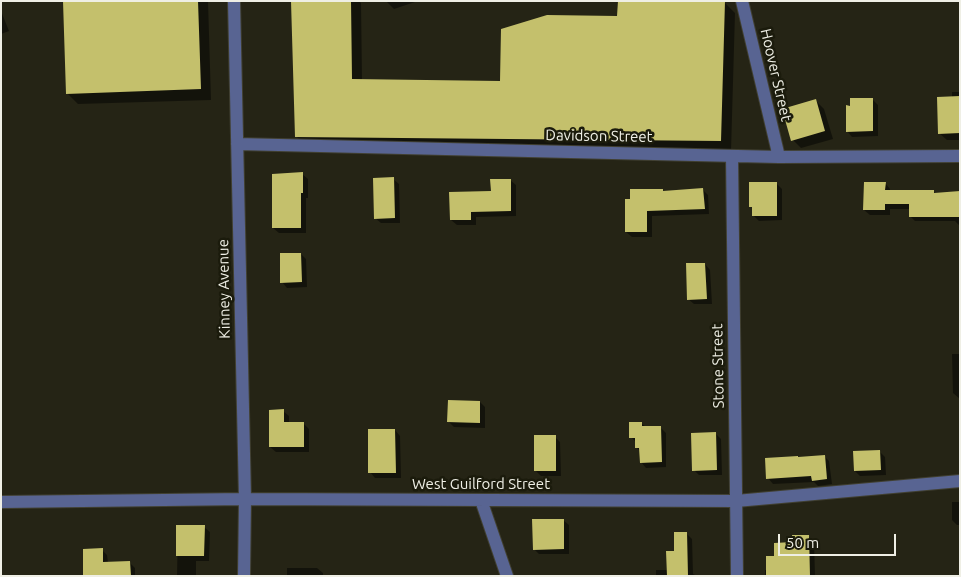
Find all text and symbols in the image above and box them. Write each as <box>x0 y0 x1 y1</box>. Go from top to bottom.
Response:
street label: Hoover Street <box>757 27 795 123</box>
street label: Davidson Street <box>545 126 653 146</box>
street label: Kinney Avenue <box>214 239 234 339</box>
street label: Stone Street <box>708 324 728 408</box>
street label: West Guilford Street <box>412 475 550 493</box>
scale bar <box>781 524 898 556</box>
text: 50 m <box>786 534 819 551</box>

